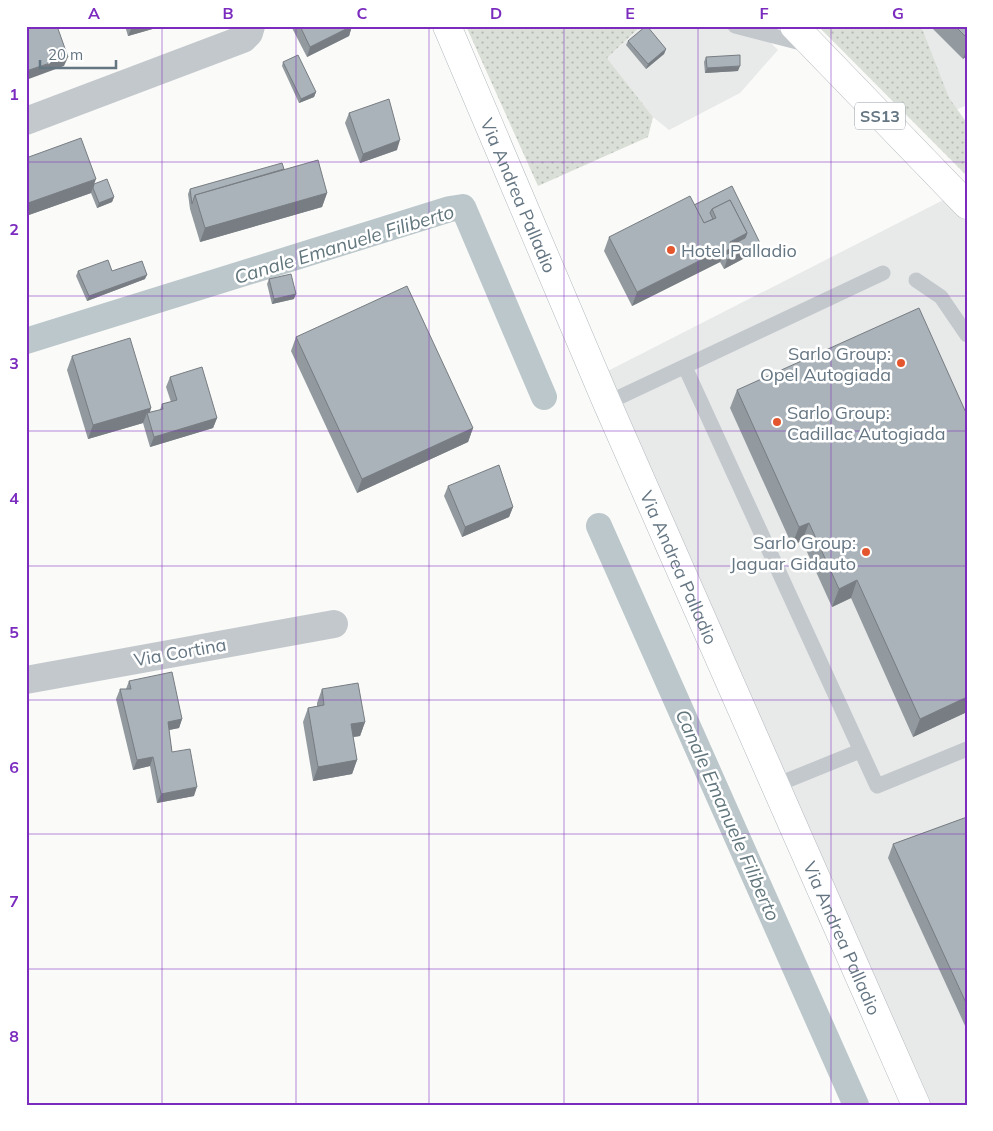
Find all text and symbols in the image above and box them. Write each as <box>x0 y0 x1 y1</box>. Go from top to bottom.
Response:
text: A <box>88 3 100 23</box>
text: B <box>222 3 234 23</box>
text: C <box>357 3 368 23</box>
text: D <box>490 3 502 23</box>
text: E <box>625 3 635 23</box>
text: F <box>759 3 769 23</box>
text: G <box>892 3 904 23</box>
scale bar <box>40 38 116 70</box>
text: 20 m <box>48 45 83 64</box>
text: 1 <box>9 84 19 104</box>
road number: SS13 <box>855 102 905 130</box>
street label: Via Andrea Palladio <box>476 115 562 276</box>
water label: Canale Emanuele Filiberto <box>231 199 457 289</box>
text: 2 <box>9 219 19 239</box>
place label: Hotel Palladio <box>681 239 797 262</box>
marker: Hotel Palladio <box>665 244 677 256</box>
place label: Sarlo Group: Opel Autogiada <box>760 342 891 386</box>
text: 3 <box>9 353 19 373</box>
marker: Sarlo Group: Opel Autogiada <box>895 357 907 369</box>
place label: Sarlo Group: Cadillac Autogiada <box>787 401 946 445</box>
marker: Sarlo Group: Cadillac Autogiada <box>771 416 783 428</box>
street label: Via Andrea Palladio <box>635 487 723 648</box>
text: 4 <box>9 488 19 508</box>
place label: Sarlo Group: Jaguar Gidauto <box>730 531 856 575</box>
marker: Sarlo Group: Jaguar Gidauto <box>860 546 872 558</box>
text: 5 <box>9 622 19 642</box>
street label: Via Cortina <box>132 633 228 671</box>
water label: Canale Emanuele Filiberto <box>671 706 786 924</box>
text: 6 <box>9 757 19 777</box>
street label: Via Andrea Palladio <box>799 857 886 1018</box>
text: 7 <box>9 891 19 911</box>
text: 8 <box>9 1026 19 1046</box>

